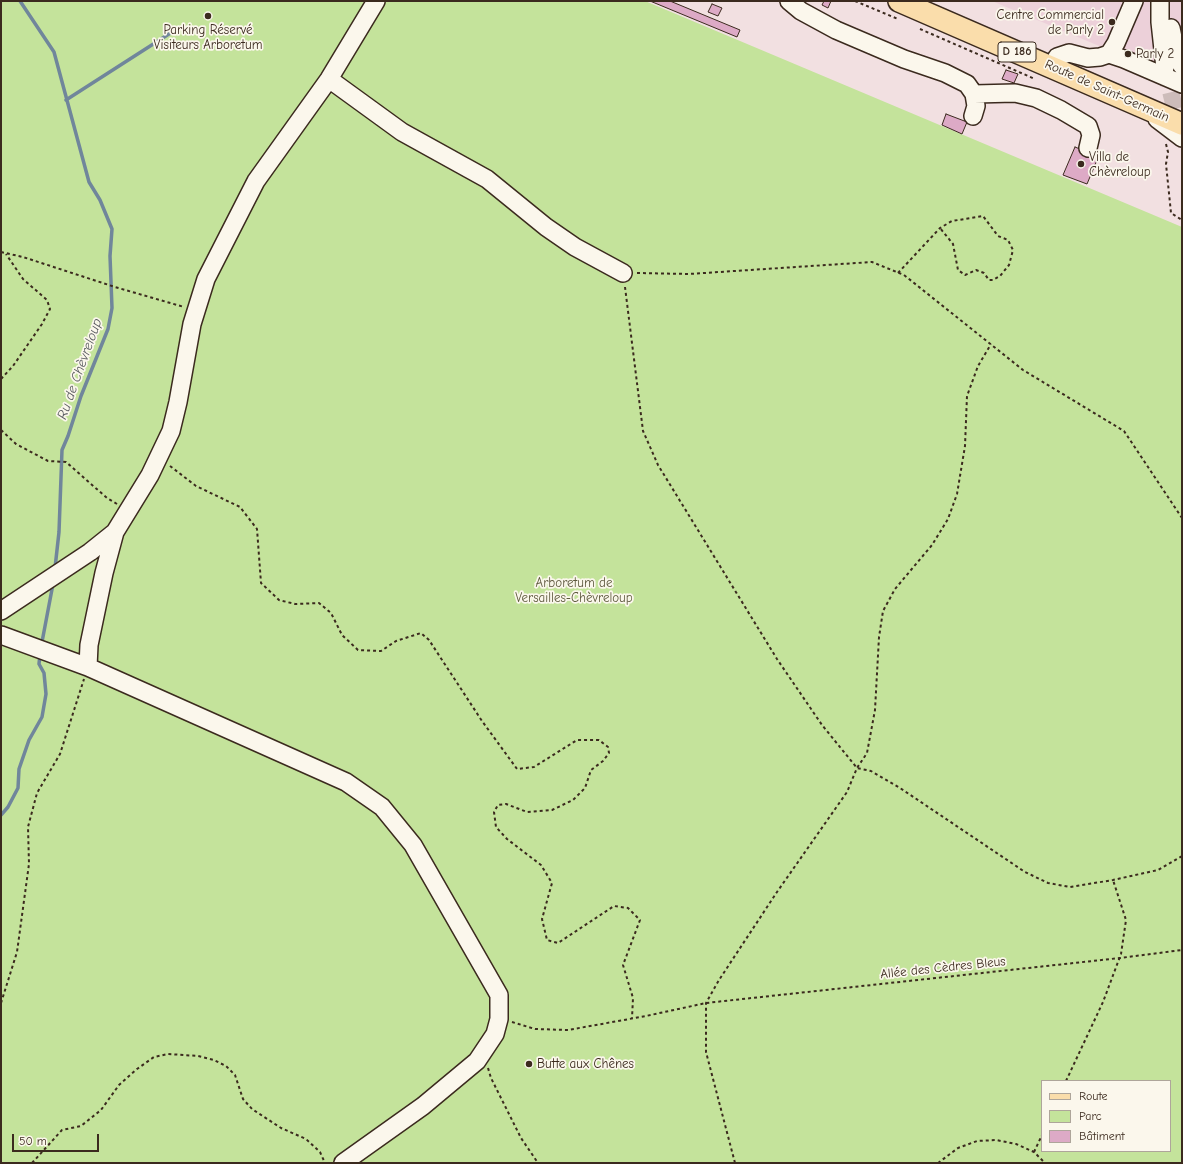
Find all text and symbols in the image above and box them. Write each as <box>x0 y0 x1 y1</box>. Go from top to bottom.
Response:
place label: Centre Commercial de Parly 2 <box>996 7 1104 38</box>
marker: Parking Réservé Visiteurs Arboretum <box>203 11 213 21</box>
marker: Centre Commercial de Parly 2 <box>1107 17 1117 27</box>
place label: Parking Réservé Visiteurs Arboretum <box>154 22 262 53</box>
road number: D 186 <box>998 42 1036 62</box>
place label: Parly 2 <box>1136 46 1174 62</box>
marker: Parly 2 <box>1123 49 1133 59</box>
street label: Route de Saint-Germain <box>1042 57 1172 125</box>
place label: Villa de Chèvreloup <box>1089 149 1151 180</box>
marker: Villa de Chèvreloup <box>1076 159 1086 169</box>
water label: Ru de Chèvreloup <box>54 316 106 422</box>
park label: Arboretum de Versailles-Chèvreloup <box>515 575 633 606</box>
street label: Allée des Cèdres Bleus <box>880 954 1006 982</box>
place label: Butte aux Chênes <box>537 1056 634 1072</box>
marker: Butte aux Chênes <box>524 1059 534 1069</box>
legend <box>1041 1080 1171 1152</box>
text: Route <box>1079 1089 1108 1103</box>
text: Parc <box>1079 1109 1102 1123</box>
scale bar <box>14 1126 101 1152</box>
text: Bâtiment <box>1079 1129 1125 1143</box>
text: 50 m <box>19 1134 47 1148</box>

